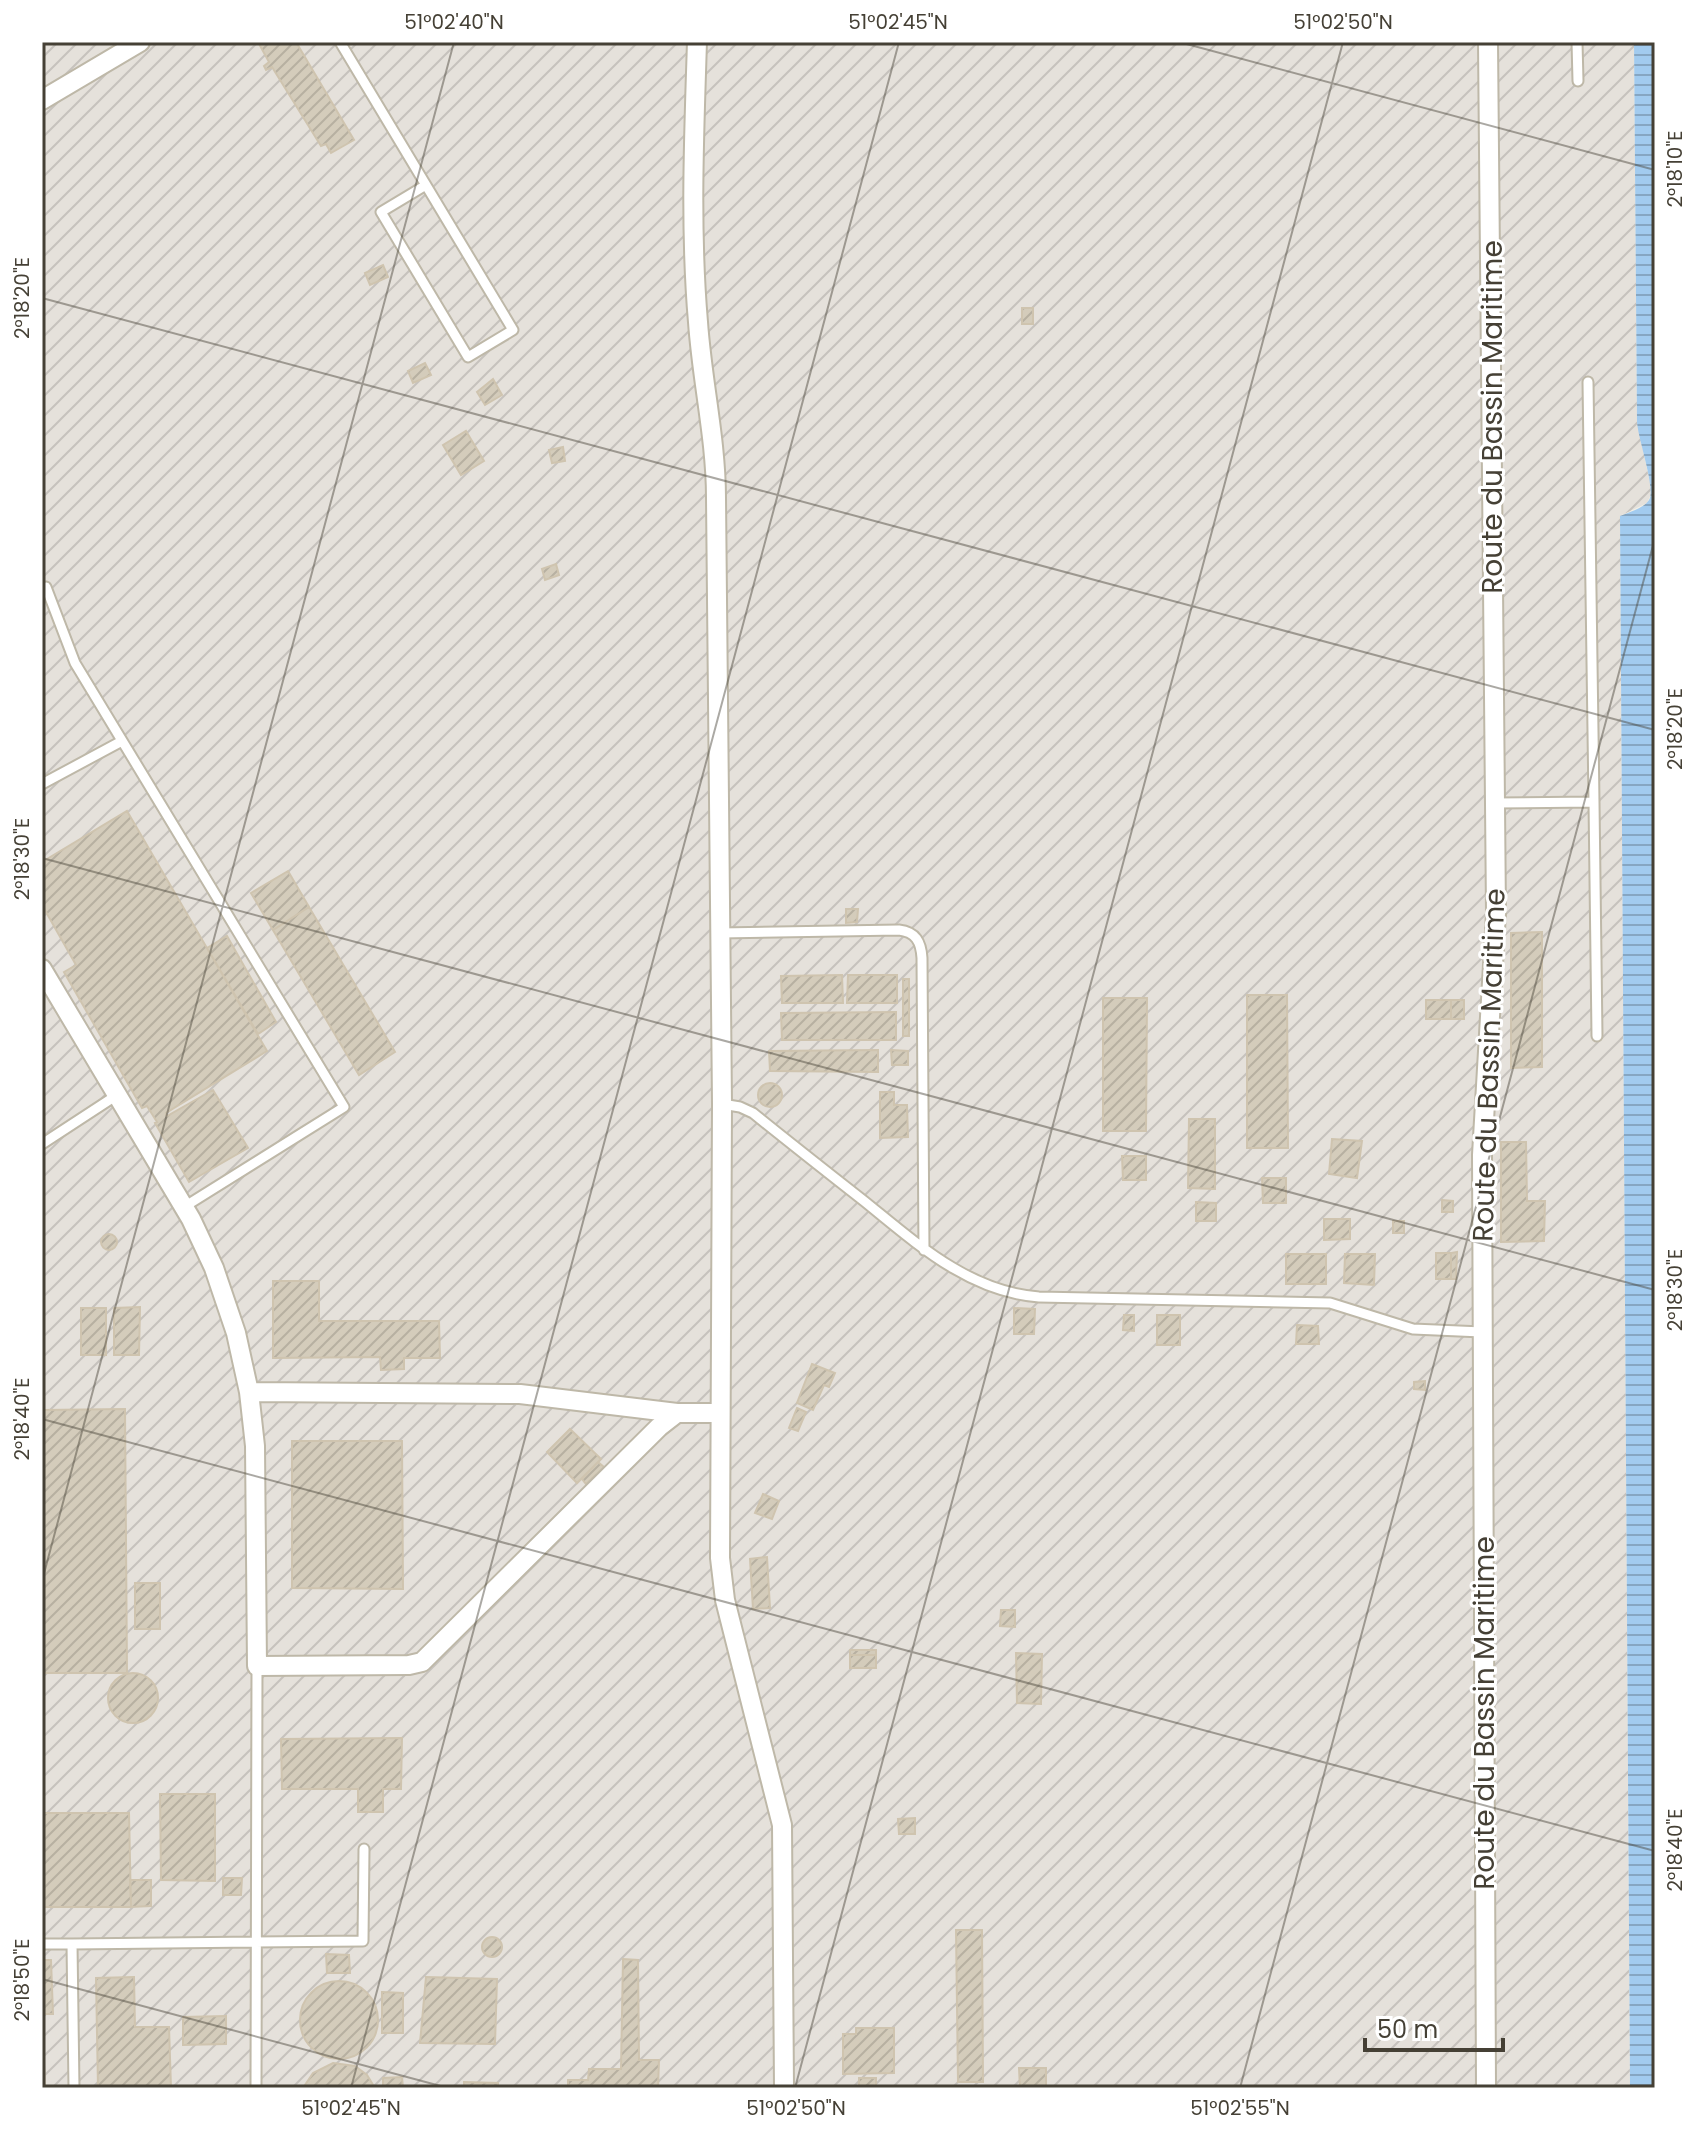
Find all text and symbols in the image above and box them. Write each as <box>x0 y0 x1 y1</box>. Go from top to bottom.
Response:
text: 51°02'40"N <box>404 8 504 36</box>
text: 51°02'45"N <box>848 8 948 36</box>
text: 51°02'50"N <box>1293 8 1393 36</box>
text: 2°18'10"E <box>1661 131 1689 207</box>
street label: Route du Bassin Maritime <box>1473 240 1512 594</box>
text: 2°18'20"E <box>8 257 36 339</box>
text: 2°18'20"E <box>1661 688 1689 770</box>
text: 2°18'30"E <box>8 818 36 900</box>
street label: Route du Bassin Maritime <box>1463 888 1515 1242</box>
text: 2°18'30"E <box>1661 1249 1689 1331</box>
text: 2°18'40"E <box>8 1377 36 1461</box>
street label: Route du Bassin Maritime <box>1465 1536 1504 1890</box>
text: 2°18'40"E <box>1661 1808 1689 1892</box>
text: 2°18'50"E <box>8 1938 36 2022</box>
scale bar <box>1365 2002 1503 2052</box>
text: 50 m <box>1377 2013 1438 2046</box>
text: 51°02'45"N <box>301 2094 401 2122</box>
text: 51°02'50"N <box>746 2094 846 2122</box>
text: 51°02'55"N <box>1190 2094 1290 2122</box>

